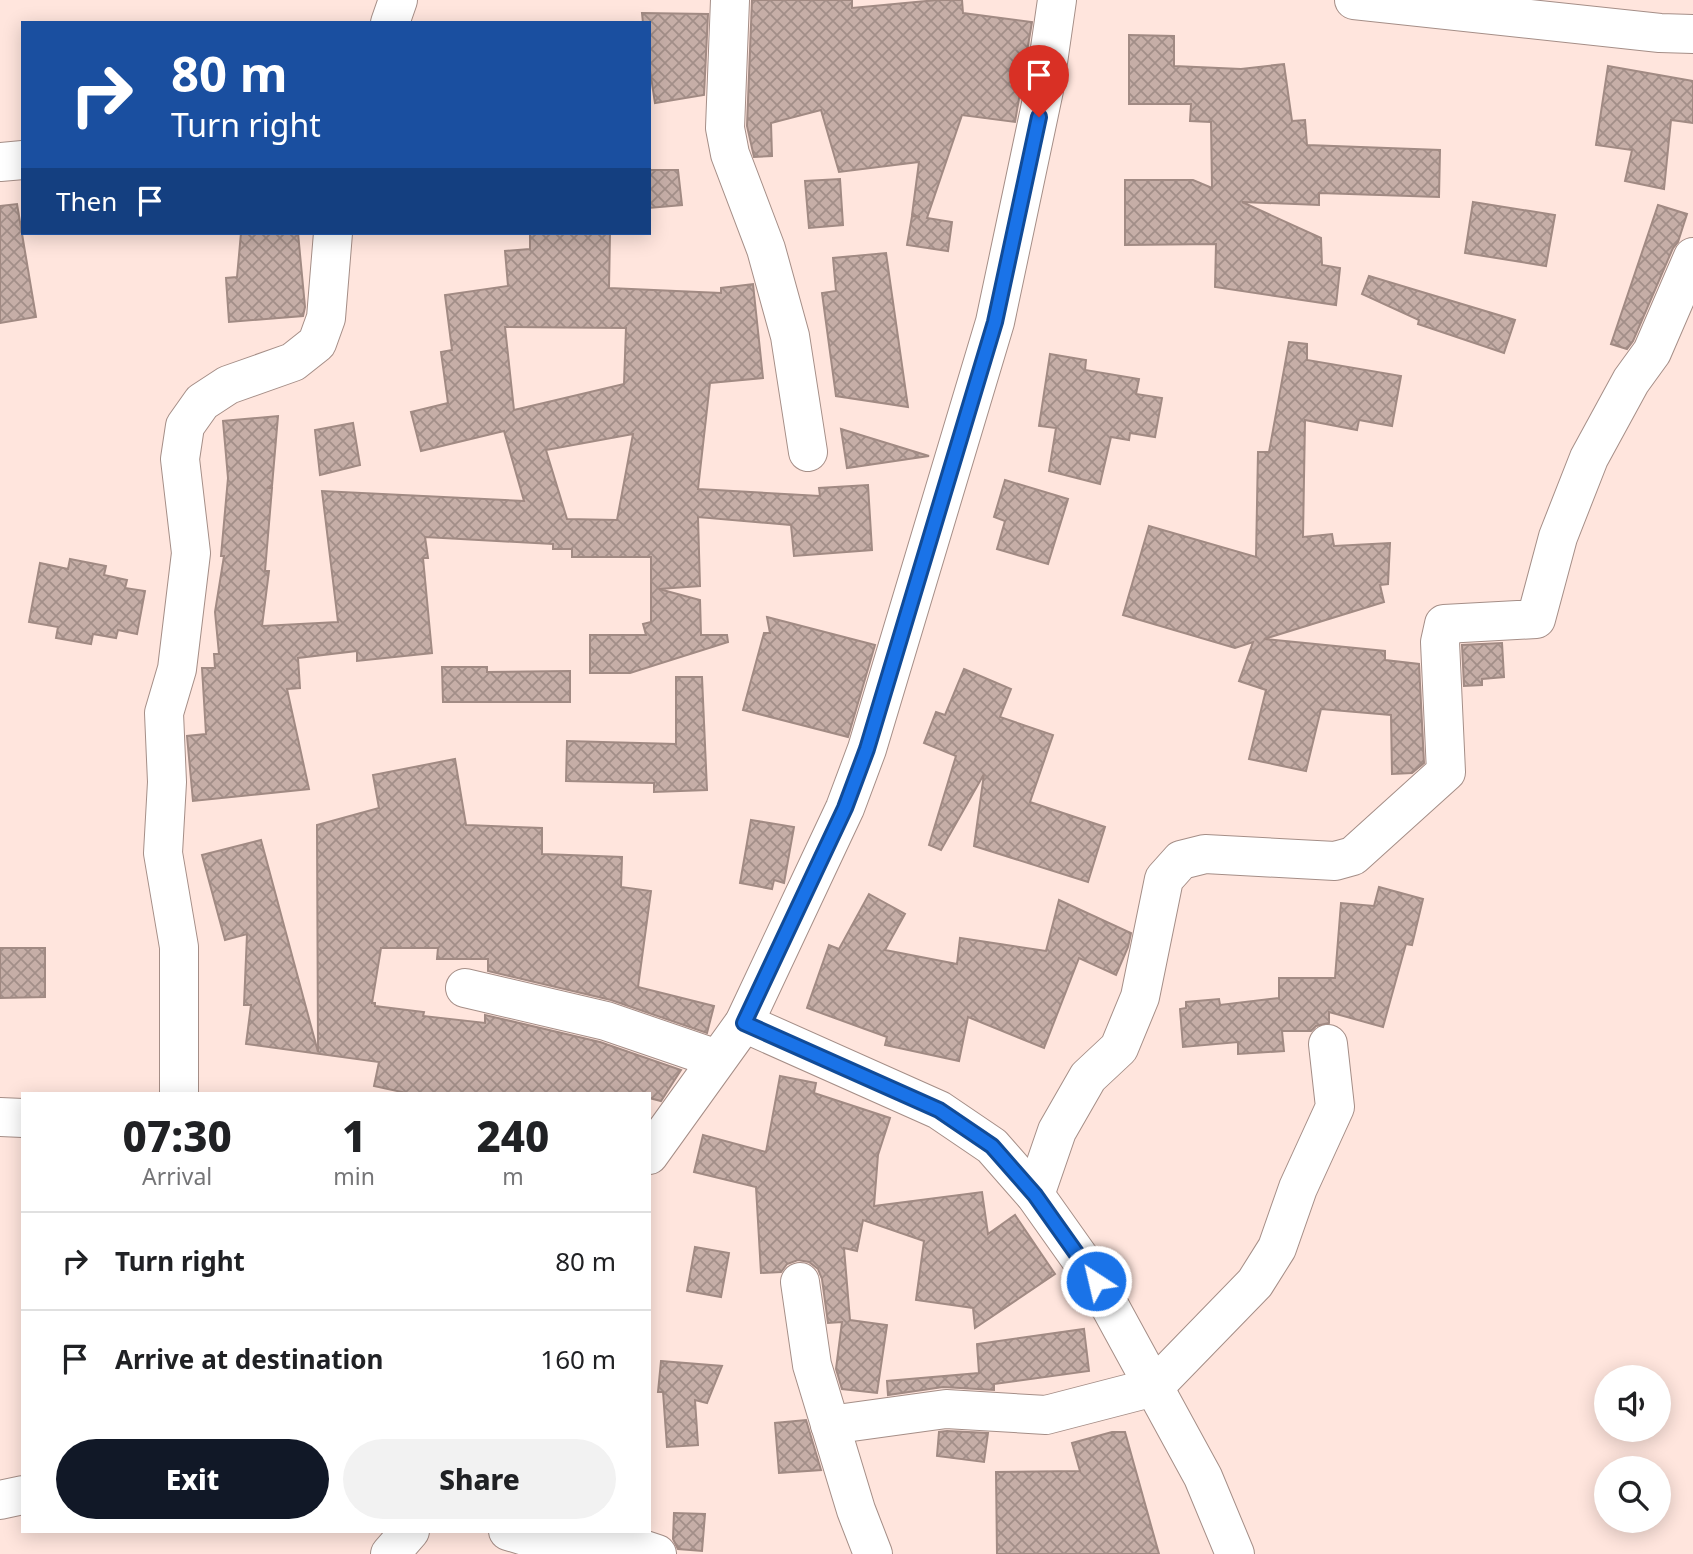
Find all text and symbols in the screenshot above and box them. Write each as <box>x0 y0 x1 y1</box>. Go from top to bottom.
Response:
text: 80 m <box>171 40 288 106</box>
pin <box>1009 45 1069 117</box>
icon: right <box>56 49 147 140</box>
icon: arrive <box>1020 56 1058 94</box>
text: Turn right <box>171 103 321 146</box>
icon: arrive <box>131 182 169 220</box>
text: Then <box>56 183 117 219</box>
text: 07:30 <box>123 1107 232 1164</box>
text: 1 <box>342 1107 366 1164</box>
text: 240 <box>477 1107 549 1164</box>
text: Arrival <box>142 1160 212 1192</box>
text: min <box>333 1160 375 1192</box>
text: m <box>502 1160 524 1192</box>
icon: right <box>56 1242 94 1280</box>
text: Turn right <box>115 1243 245 1279</box>
text: 80 m <box>555 1243 616 1279</box>
position arrow <box>1059 1244 1133 1318</box>
icon: arrive <box>56 1340 94 1378</box>
text: Arrive at destination <box>115 1341 384 1377</box>
text: 160 m <box>540 1341 616 1377</box>
map controls <box>1594 1365 1671 1533</box>
button: sound <box>1594 1365 1671 1442</box>
button: Exit <box>56 1439 329 1519</box>
button: Share <box>343 1439 616 1519</box>
button: search <box>1594 1456 1671 1533</box>

